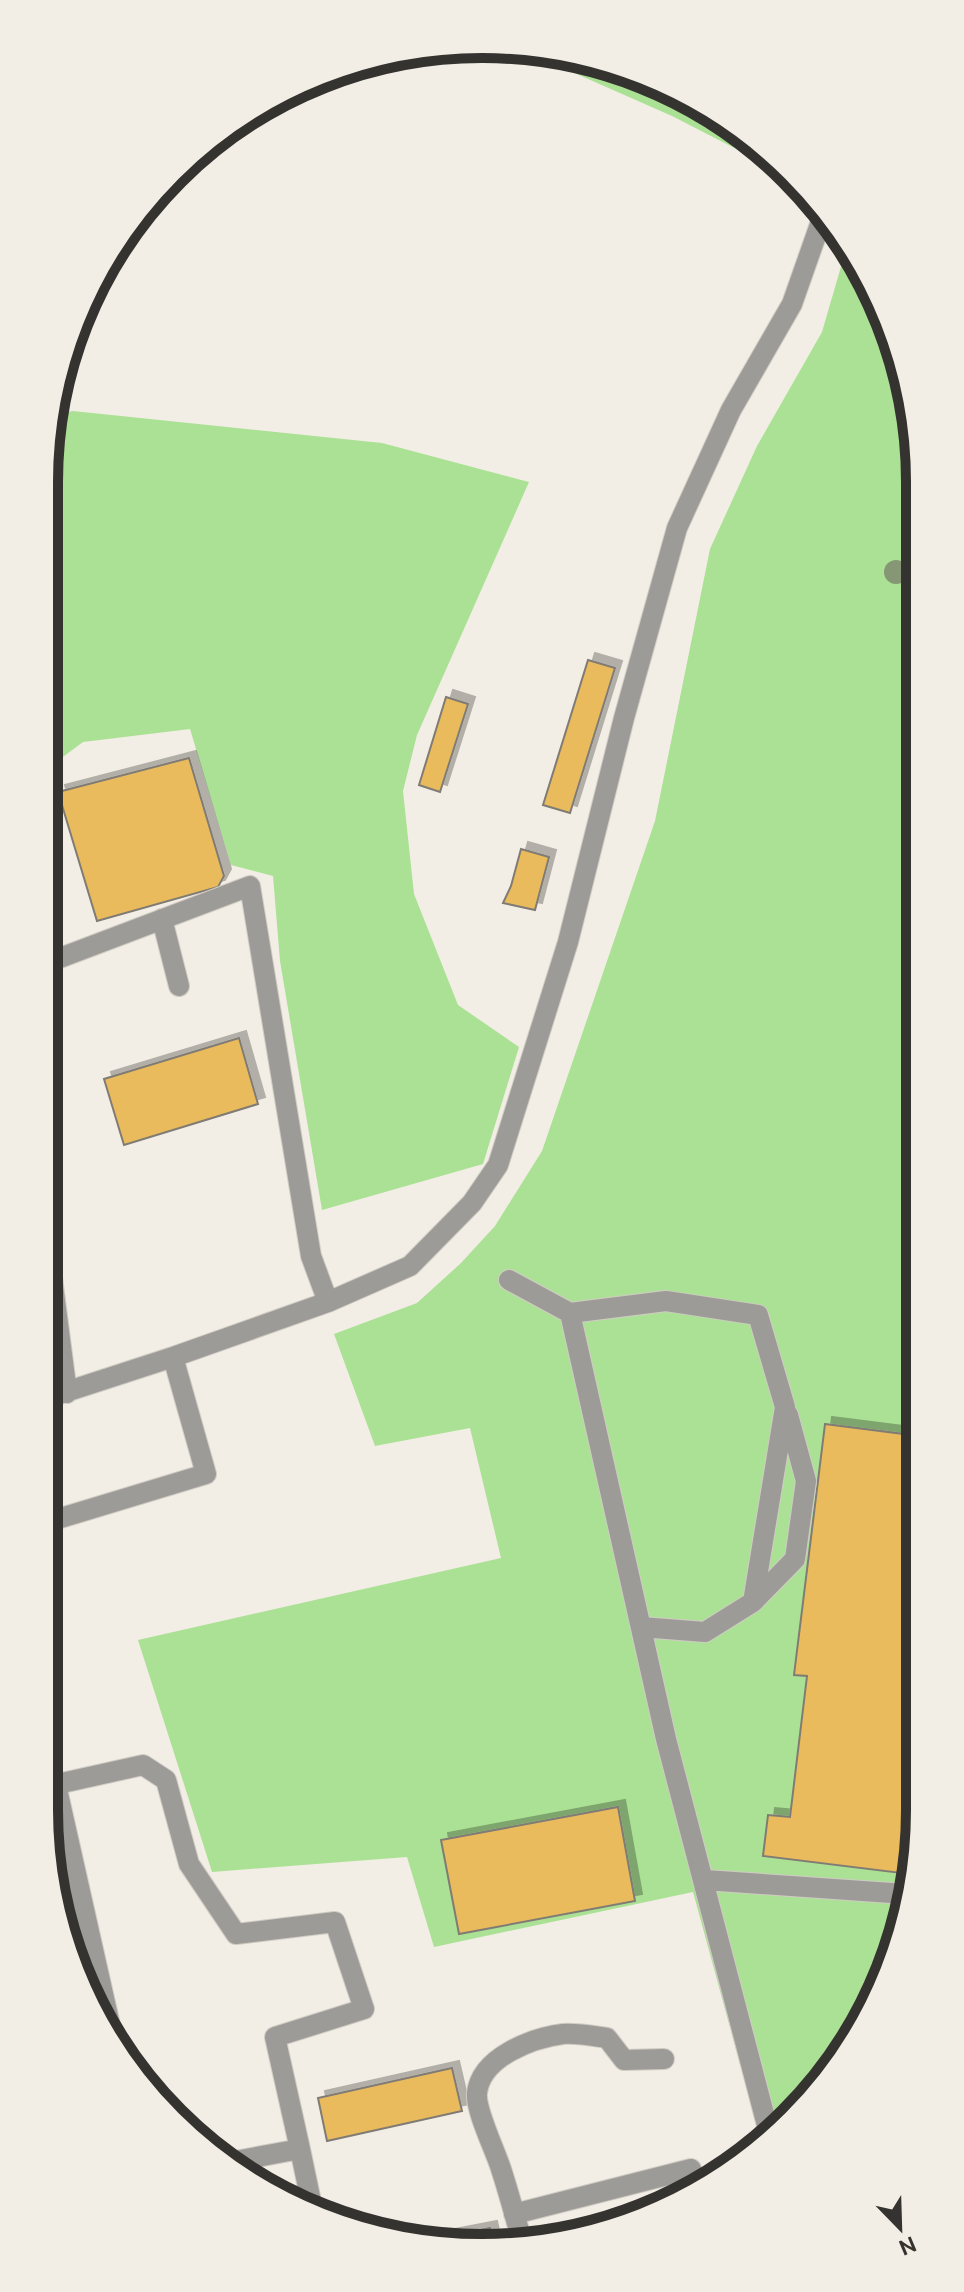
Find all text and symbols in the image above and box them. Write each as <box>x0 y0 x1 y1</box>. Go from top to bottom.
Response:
north arrow <box>860 2188 940 2268</box>
text: N <box>896 2232 920 2262</box>

